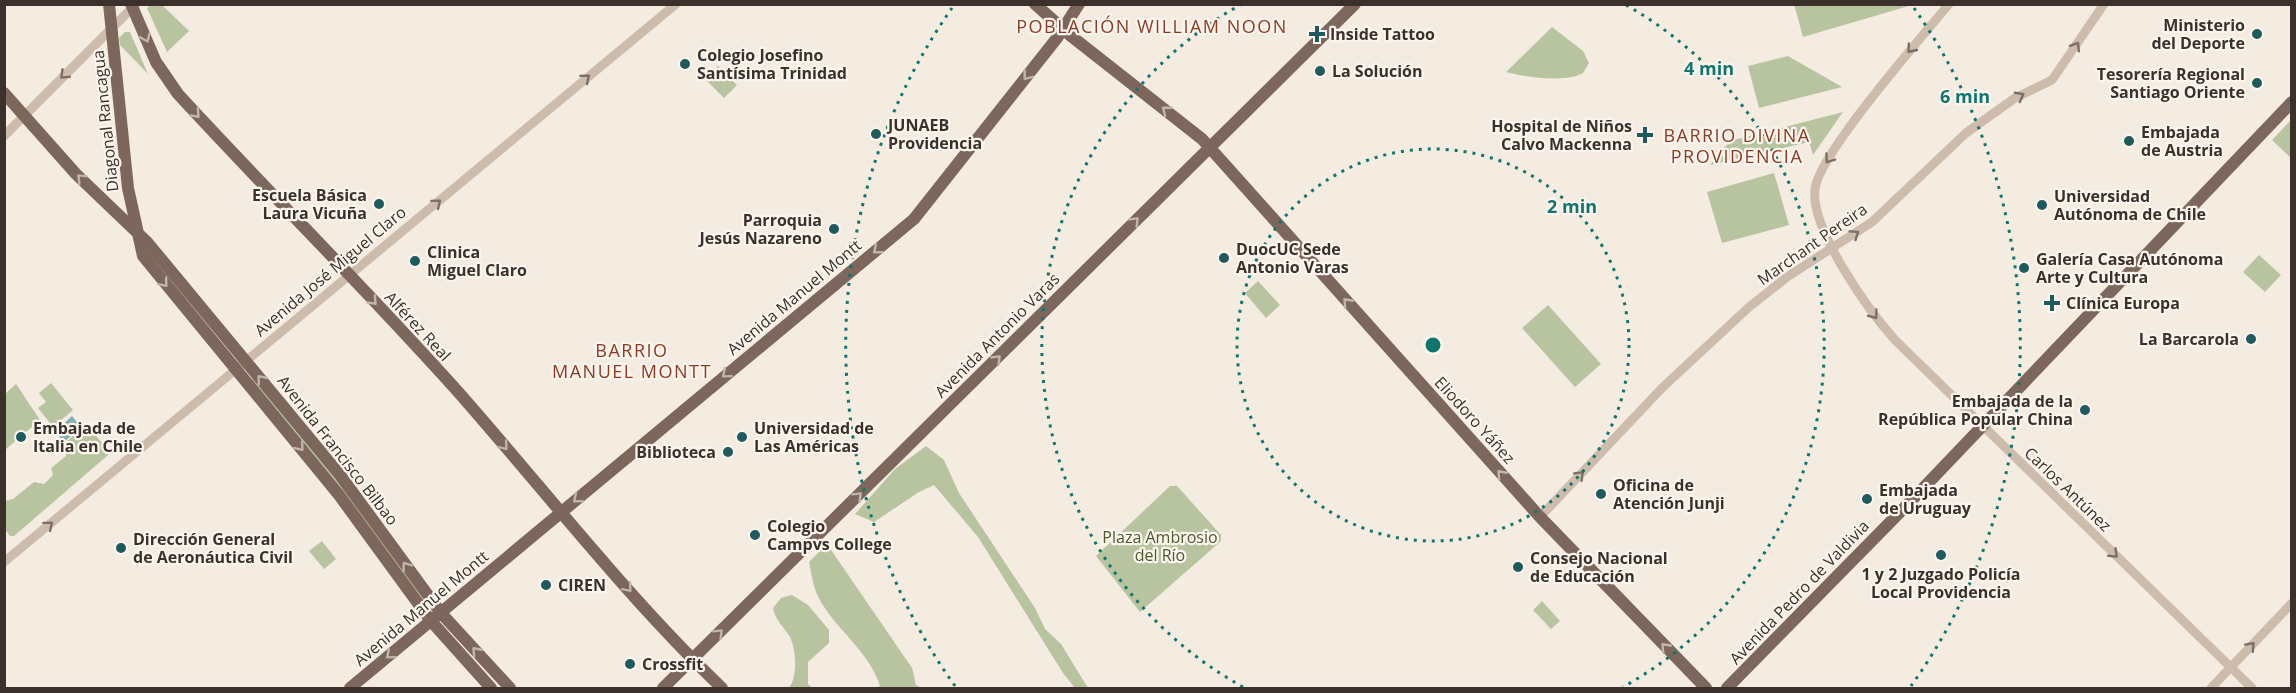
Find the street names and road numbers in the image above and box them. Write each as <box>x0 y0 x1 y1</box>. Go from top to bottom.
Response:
street label: Diagonal Rancagua <box>87 49 123 193</box>
street label: Marchant Pereira <box>1753 198 1871 290</box>
street label: Avenida José Miguel Claro <box>249 201 411 341</box>
street label: Avenida Manuel Montt <box>722 234 866 360</box>
street label: Avenida Antonio Varas <box>930 268 1064 402</box>
street label: Alférez Real <box>380 287 456 365</box>
street label: Avenida Francisco Bilbao <box>272 370 404 530</box>
street label: Eliodoro Yáñez <box>1430 372 1520 468</box>
street label: Carlos Antúnez <box>2020 442 2116 536</box>
street label: Avenida Pedro de Valdivia <box>1724 515 1874 669</box>
street label: Avenida Manuel Montt <box>349 545 493 671</box>

